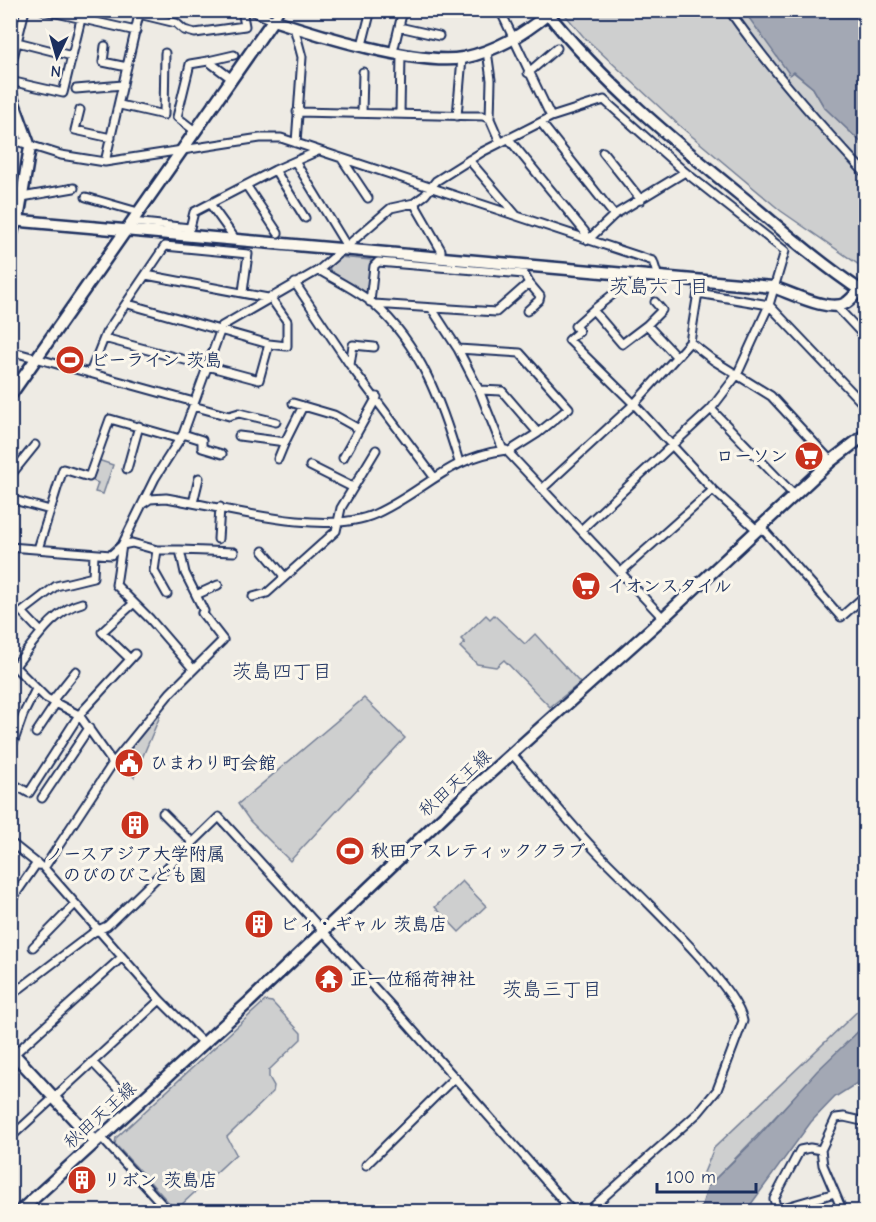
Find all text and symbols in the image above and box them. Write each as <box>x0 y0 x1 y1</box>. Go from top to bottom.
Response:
north arrow <box>27 27 87 87</box>
text: N <box>50 62 62 80</box>
district label: 茨島六丁目 <box>609 275 709 298</box>
sports icon: ビーライン 茨島 <box>54 344 86 376</box>
place label: ビーライン 茨島 <box>91 350 222 371</box>
supermarket icon: ローソン <box>793 440 825 472</box>
place label: ローソン <box>716 446 788 467</box>
supermarket icon: イオンスタイル <box>570 570 602 602</box>
place label: イオンスタイル <box>607 576 732 597</box>
district label: 茨島四丁目 <box>232 660 332 683</box>
street label: 秋田天王線 <box>415 745 496 821</box>
public building icon: ひまわり町会館 <box>113 747 145 779</box>
place label: ひまわり町会館 <box>150 753 276 774</box>
building icon: ノースアジア大学附属 のびのびこども園 <box>119 809 151 841</box>
sports icon: 秋田アスレティッククラブ <box>334 835 366 867</box>
place label: 秋田アスレティッククラブ <box>371 841 585 862</box>
place label: ノースアジア大学附属 のびのびこども園 <box>45 844 225 886</box>
building icon: ビィ・ギャル 茨島店 <box>243 908 275 940</box>
place label: ビィ・ギャル 茨島店 <box>280 914 447 935</box>
temple icon: 正一位稲荷神社 <box>313 963 345 995</box>
place label: 正一位稲荷神社 <box>350 969 476 990</box>
district label: 茨島三丁目 <box>502 978 602 1001</box>
street label: 秋田天王線 <box>60 1077 141 1153</box>
scale bar <box>657 1156 756 1194</box>
building icon: リボン 茨島店 <box>66 1164 98 1196</box>
text: 100 m <box>666 1167 716 1188</box>
place label: リボン 茨島店 <box>103 1170 217 1191</box>

